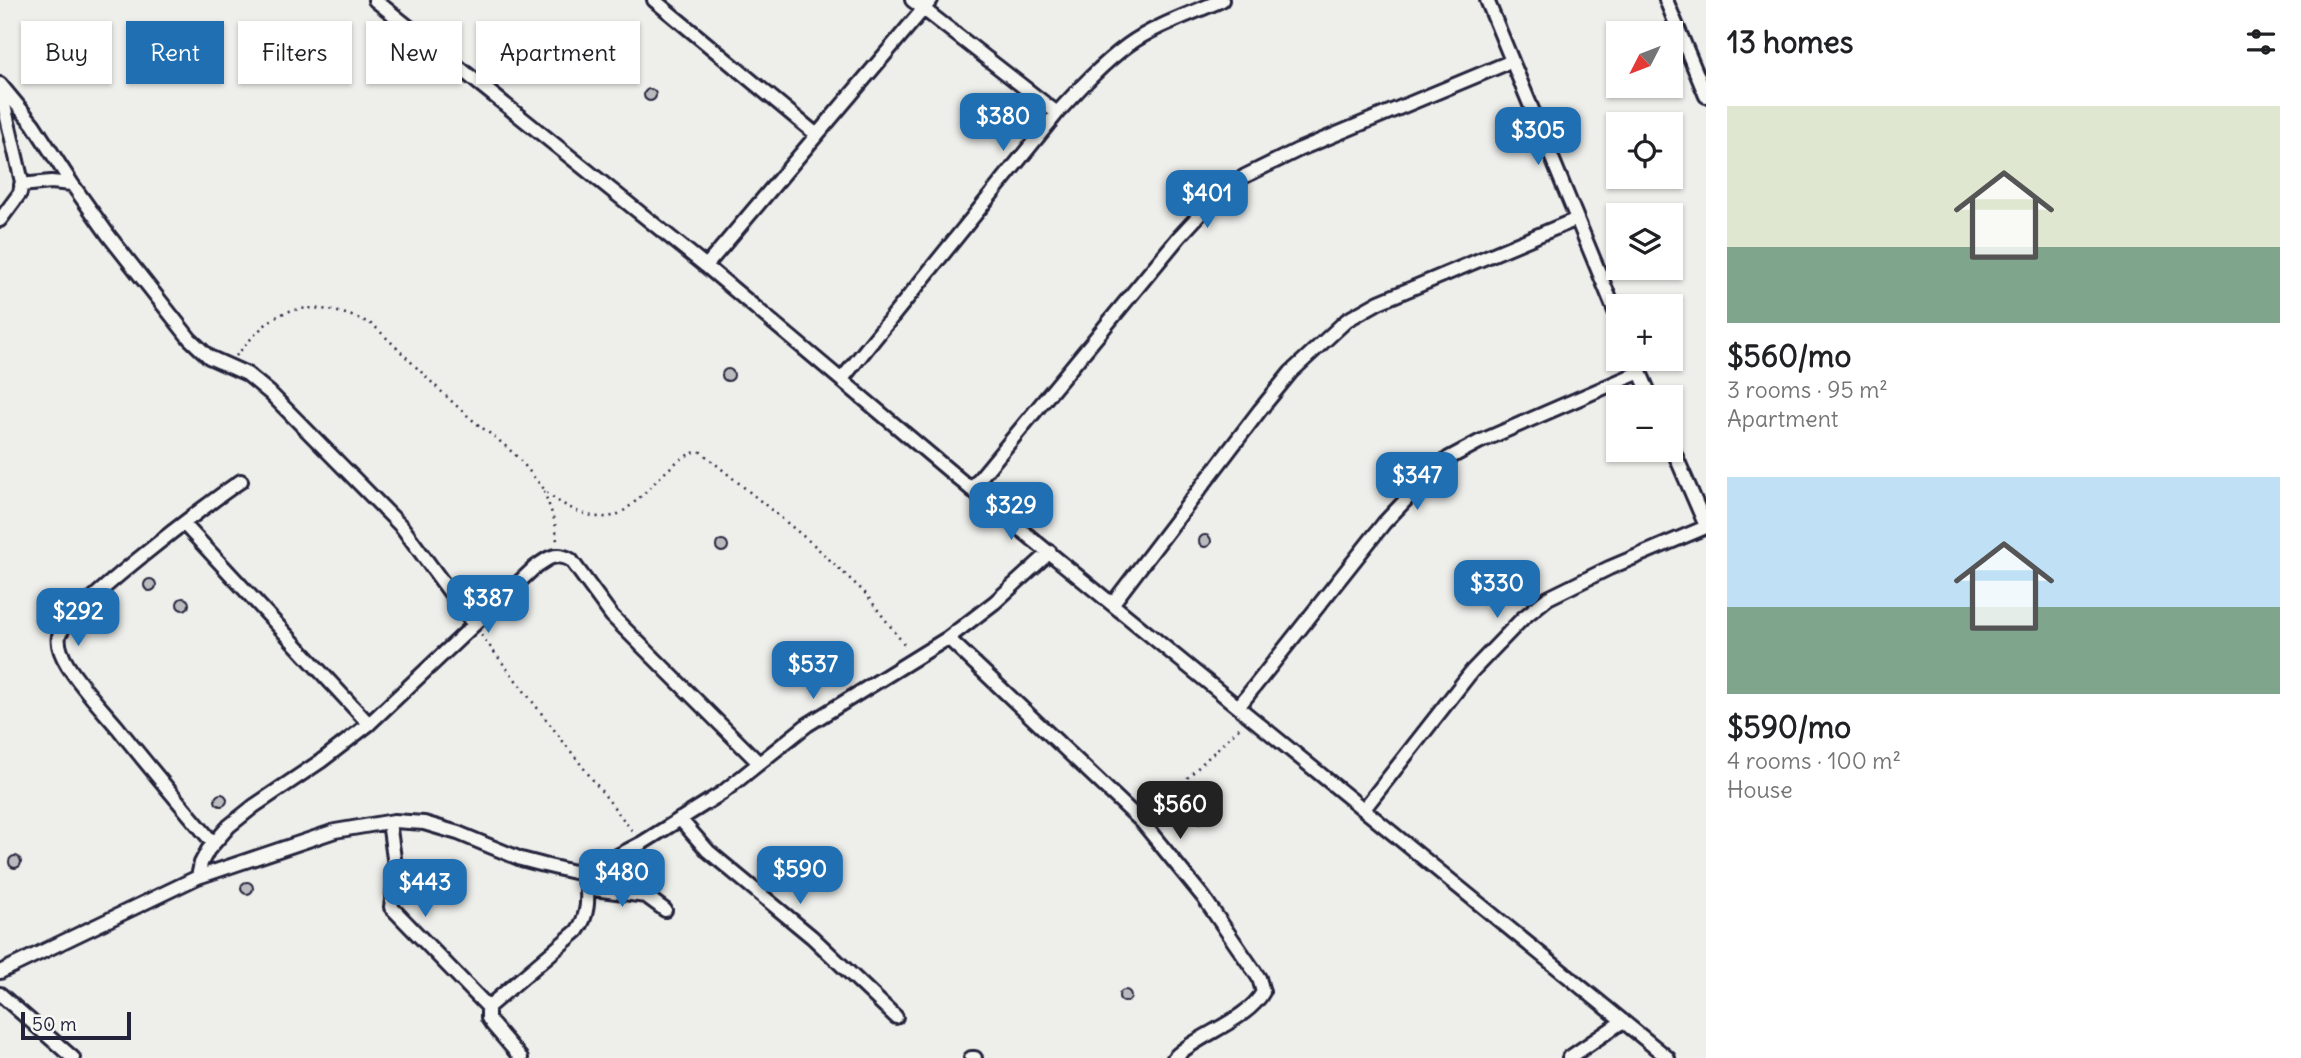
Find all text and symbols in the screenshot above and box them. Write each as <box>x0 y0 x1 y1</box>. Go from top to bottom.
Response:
chip: Buy <box>21 21 112 84</box>
chip: Rent <box>126 21 224 84</box>
chip: Filters <box>238 21 352 84</box>
chip: New <box>366 21 462 84</box>
chip: Apartment <box>476 21 640 84</box>
north arrow <box>1606 21 1684 98</box>
map controls <box>1606 21 1683 462</box>
text: 13 homes <box>1727 23 1853 61</box>
icon: filters <box>2242 23 2280 61</box>
pin: $380 <box>962 94 1044 153</box>
text: $380 <box>976 101 1030 130</box>
pin: $305 <box>1497 108 1579 167</box>
button: locate <box>1606 112 1683 189</box>
text: $305 <box>1511 115 1565 144</box>
icon: home <box>1941 152 2067 278</box>
pin: $401 <box>1166 170 1248 230</box>
text: $401 <box>1182 178 1232 207</box>
button: layers <box>1606 203 1683 280</box>
button: + <box>1606 294 1683 371</box>
text: $560/mo <box>1727 337 1851 375</box>
text: 3 rooms · 95 m² <box>1727 375 1888 404</box>
button: − <box>1606 385 1683 462</box>
text: Apartment <box>1727 404 1839 433</box>
pin: $347 <box>1376 452 1458 512</box>
text: $347 <box>1392 460 1442 489</box>
pin: $329 <box>970 482 1052 542</box>
text: $329 <box>985 490 1037 519</box>
icon: home <box>1941 523 2067 649</box>
pin: $330 <box>1456 560 1538 620</box>
text: $330 <box>1470 568 1524 597</box>
pin: $387 <box>447 576 529 635</box>
text: $387 <box>463 583 513 612</box>
pin: $292 <box>37 588 119 648</box>
text: $292 <box>52 596 104 625</box>
pin: $537 <box>772 642 854 701</box>
text: $537 <box>788 649 838 678</box>
text: $590/mo <box>1727 708 1851 746</box>
text: 4 rooms · 100 m² <box>1727 746 1901 775</box>
text: House <box>1727 775 1793 804</box>
pin: $560 <box>1139 782 1221 841</box>
text: $560 <box>1153 789 1207 818</box>
pin: $590 <box>759 846 841 906</box>
pin: $480 <box>581 850 663 909</box>
text: $590 <box>773 854 827 883</box>
text: $480 <box>595 857 649 886</box>
pin: $443 <box>384 860 466 919</box>
text: $443 <box>399 867 451 896</box>
scale bar <box>21 1009 131 1041</box>
text: 50 m <box>32 1012 77 1036</box>

